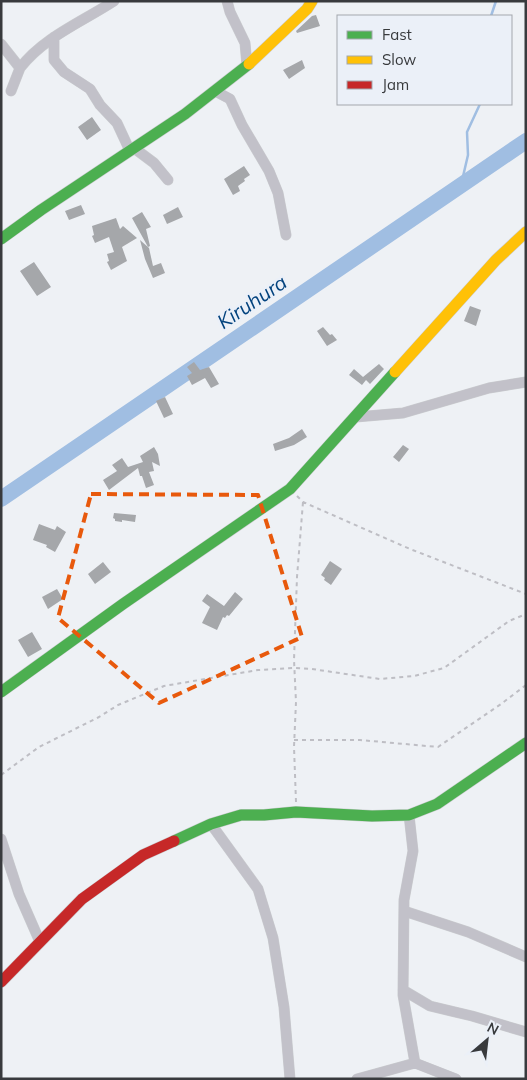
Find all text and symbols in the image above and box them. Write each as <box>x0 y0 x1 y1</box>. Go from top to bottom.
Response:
legend <box>337 15 512 105</box>
text: Fast <box>382 25 412 44</box>
text: Slow <box>382 50 416 69</box>
text: Jam <box>382 75 409 94</box>
water label: Kiruhura <box>212 269 291 334</box>
north arrow <box>462 1015 512 1065</box>
text: N <box>484 1018 502 1039</box>

